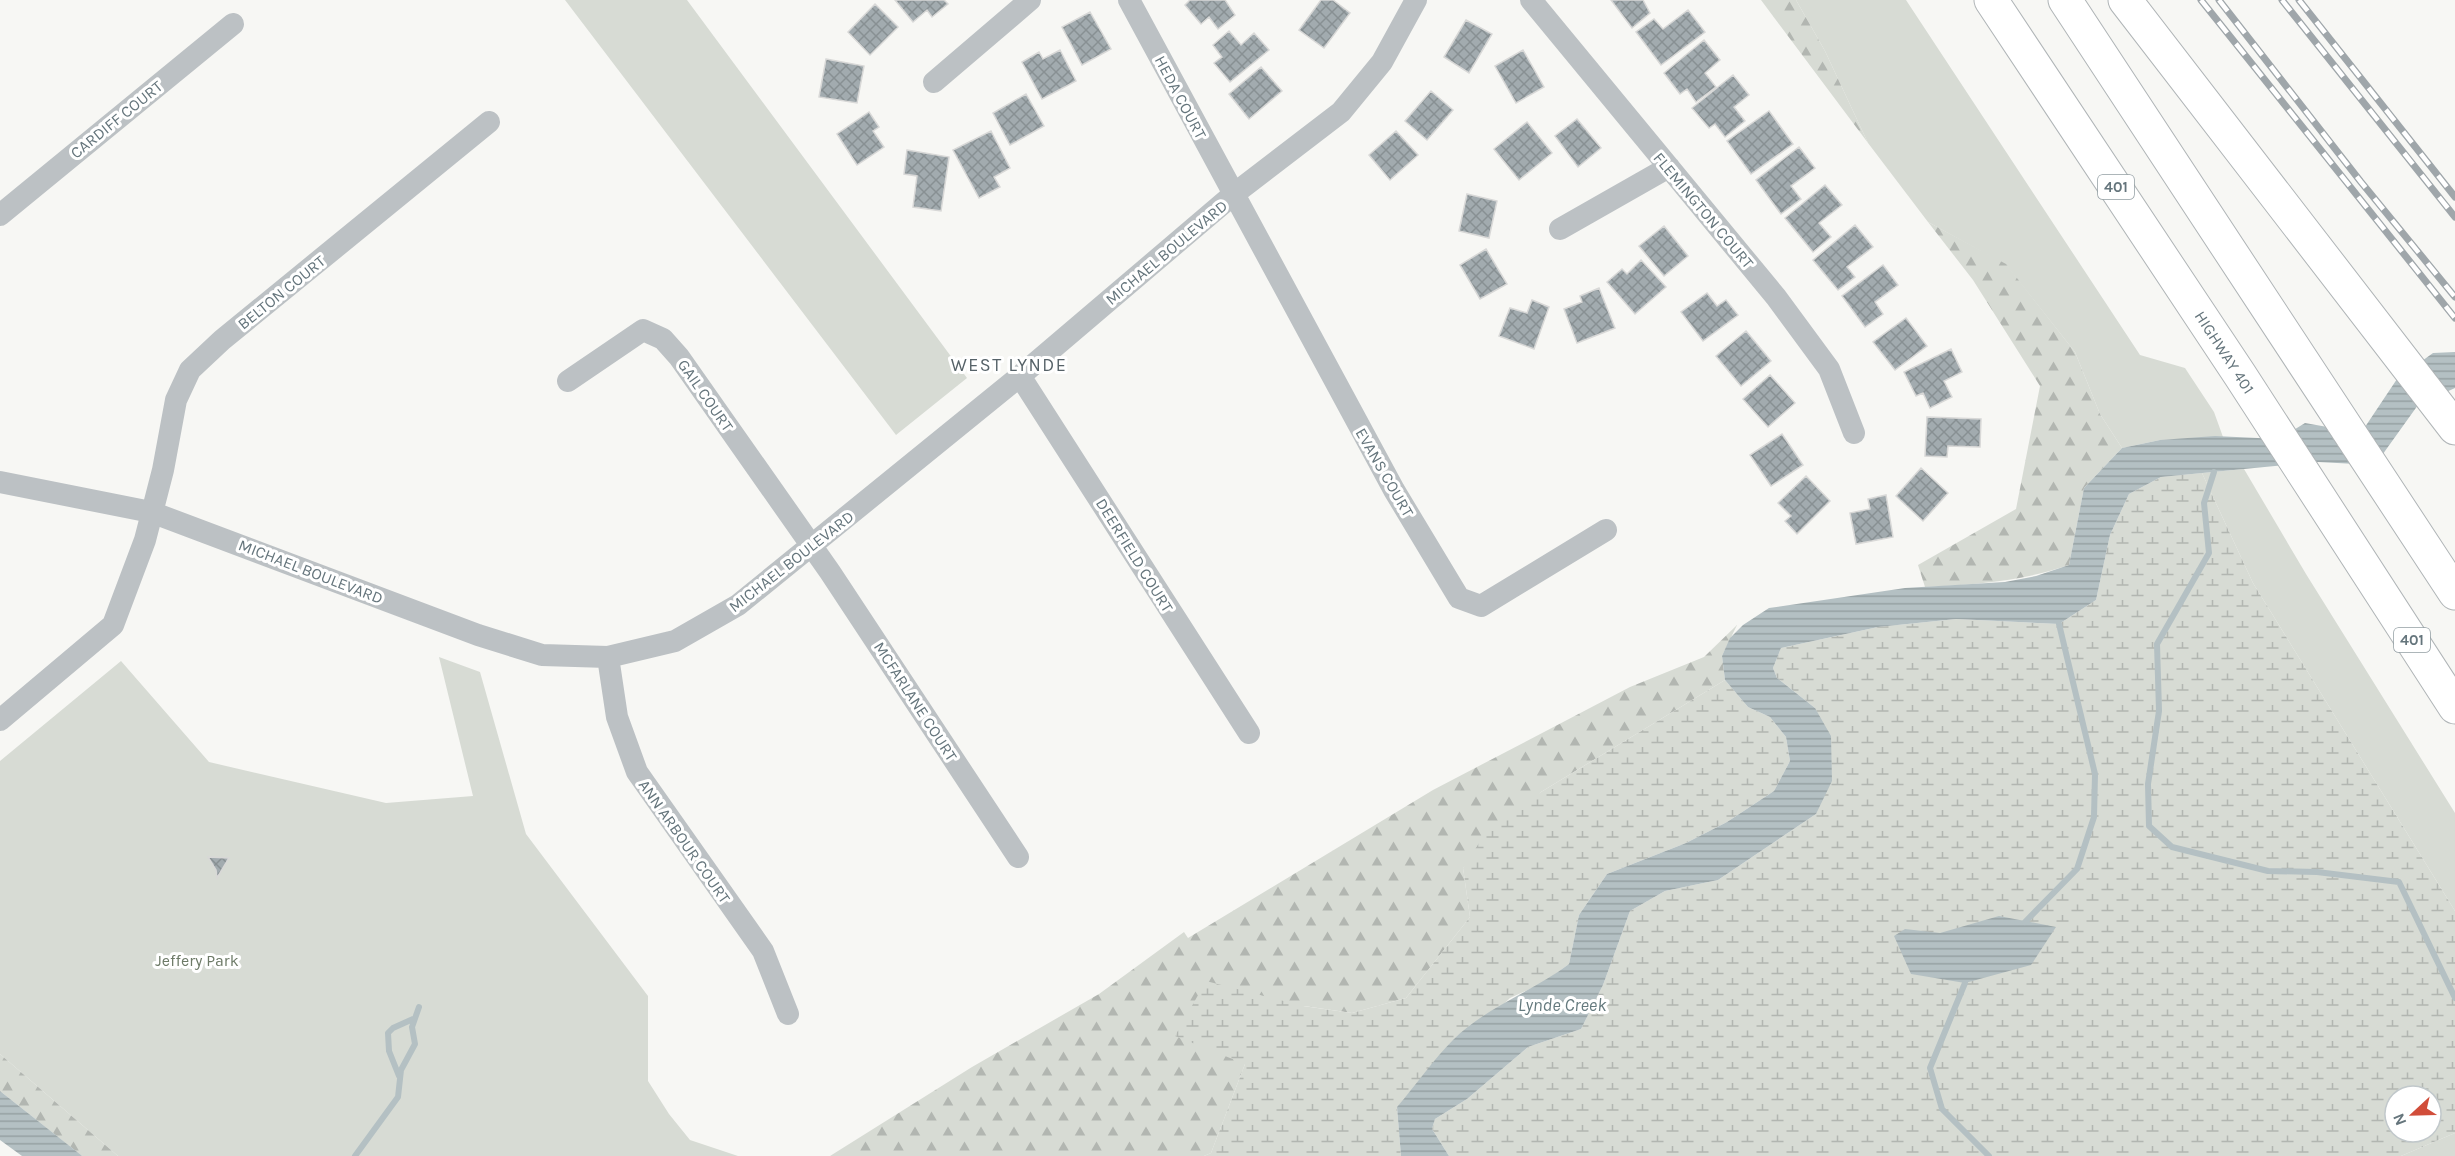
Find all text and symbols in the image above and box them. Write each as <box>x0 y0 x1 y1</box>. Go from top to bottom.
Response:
street label: HEDA COURT <box>1151 52 1210 142</box>
street label: CARDIFF COURT <box>67 77 166 162</box>
street label: FLEMINGTON COURT <box>1650 148 1758 272</box>
road number: 401 <box>2098 175 2134 199</box>
street label: MICHAEL BOULEVARD <box>1102 196 1231 309</box>
street label: BELTON COURT <box>234 251 329 333</box>
street label: HIGHWAY 401 <box>2191 307 2258 397</box>
district label: WEST LYNDE <box>951 354 1067 376</box>
street label: GAIL COURT <box>674 356 737 435</box>
street label: EVANS COURT <box>1351 424 1418 520</box>
street label: DEERFIELD COURT <box>1092 495 1177 616</box>
street label: MICHAEL BOULEVARD <box>725 507 858 616</box>
street label: MICHAEL BOULEVARD <box>236 535 386 608</box>
road number: 401 <box>2394 628 2430 652</box>
street label: MCFARLANE COURT <box>870 638 961 765</box>
street label: ANN ARBOUR COURT <box>635 776 734 907</box>
park label: Jeffery Park <box>155 951 239 970</box>
water label: Lynde Creek <box>1518 994 1607 1016</box>
north arrow <box>2383 1084 2443 1144</box>
text: N <box>2389 1111 2411 1128</box>

